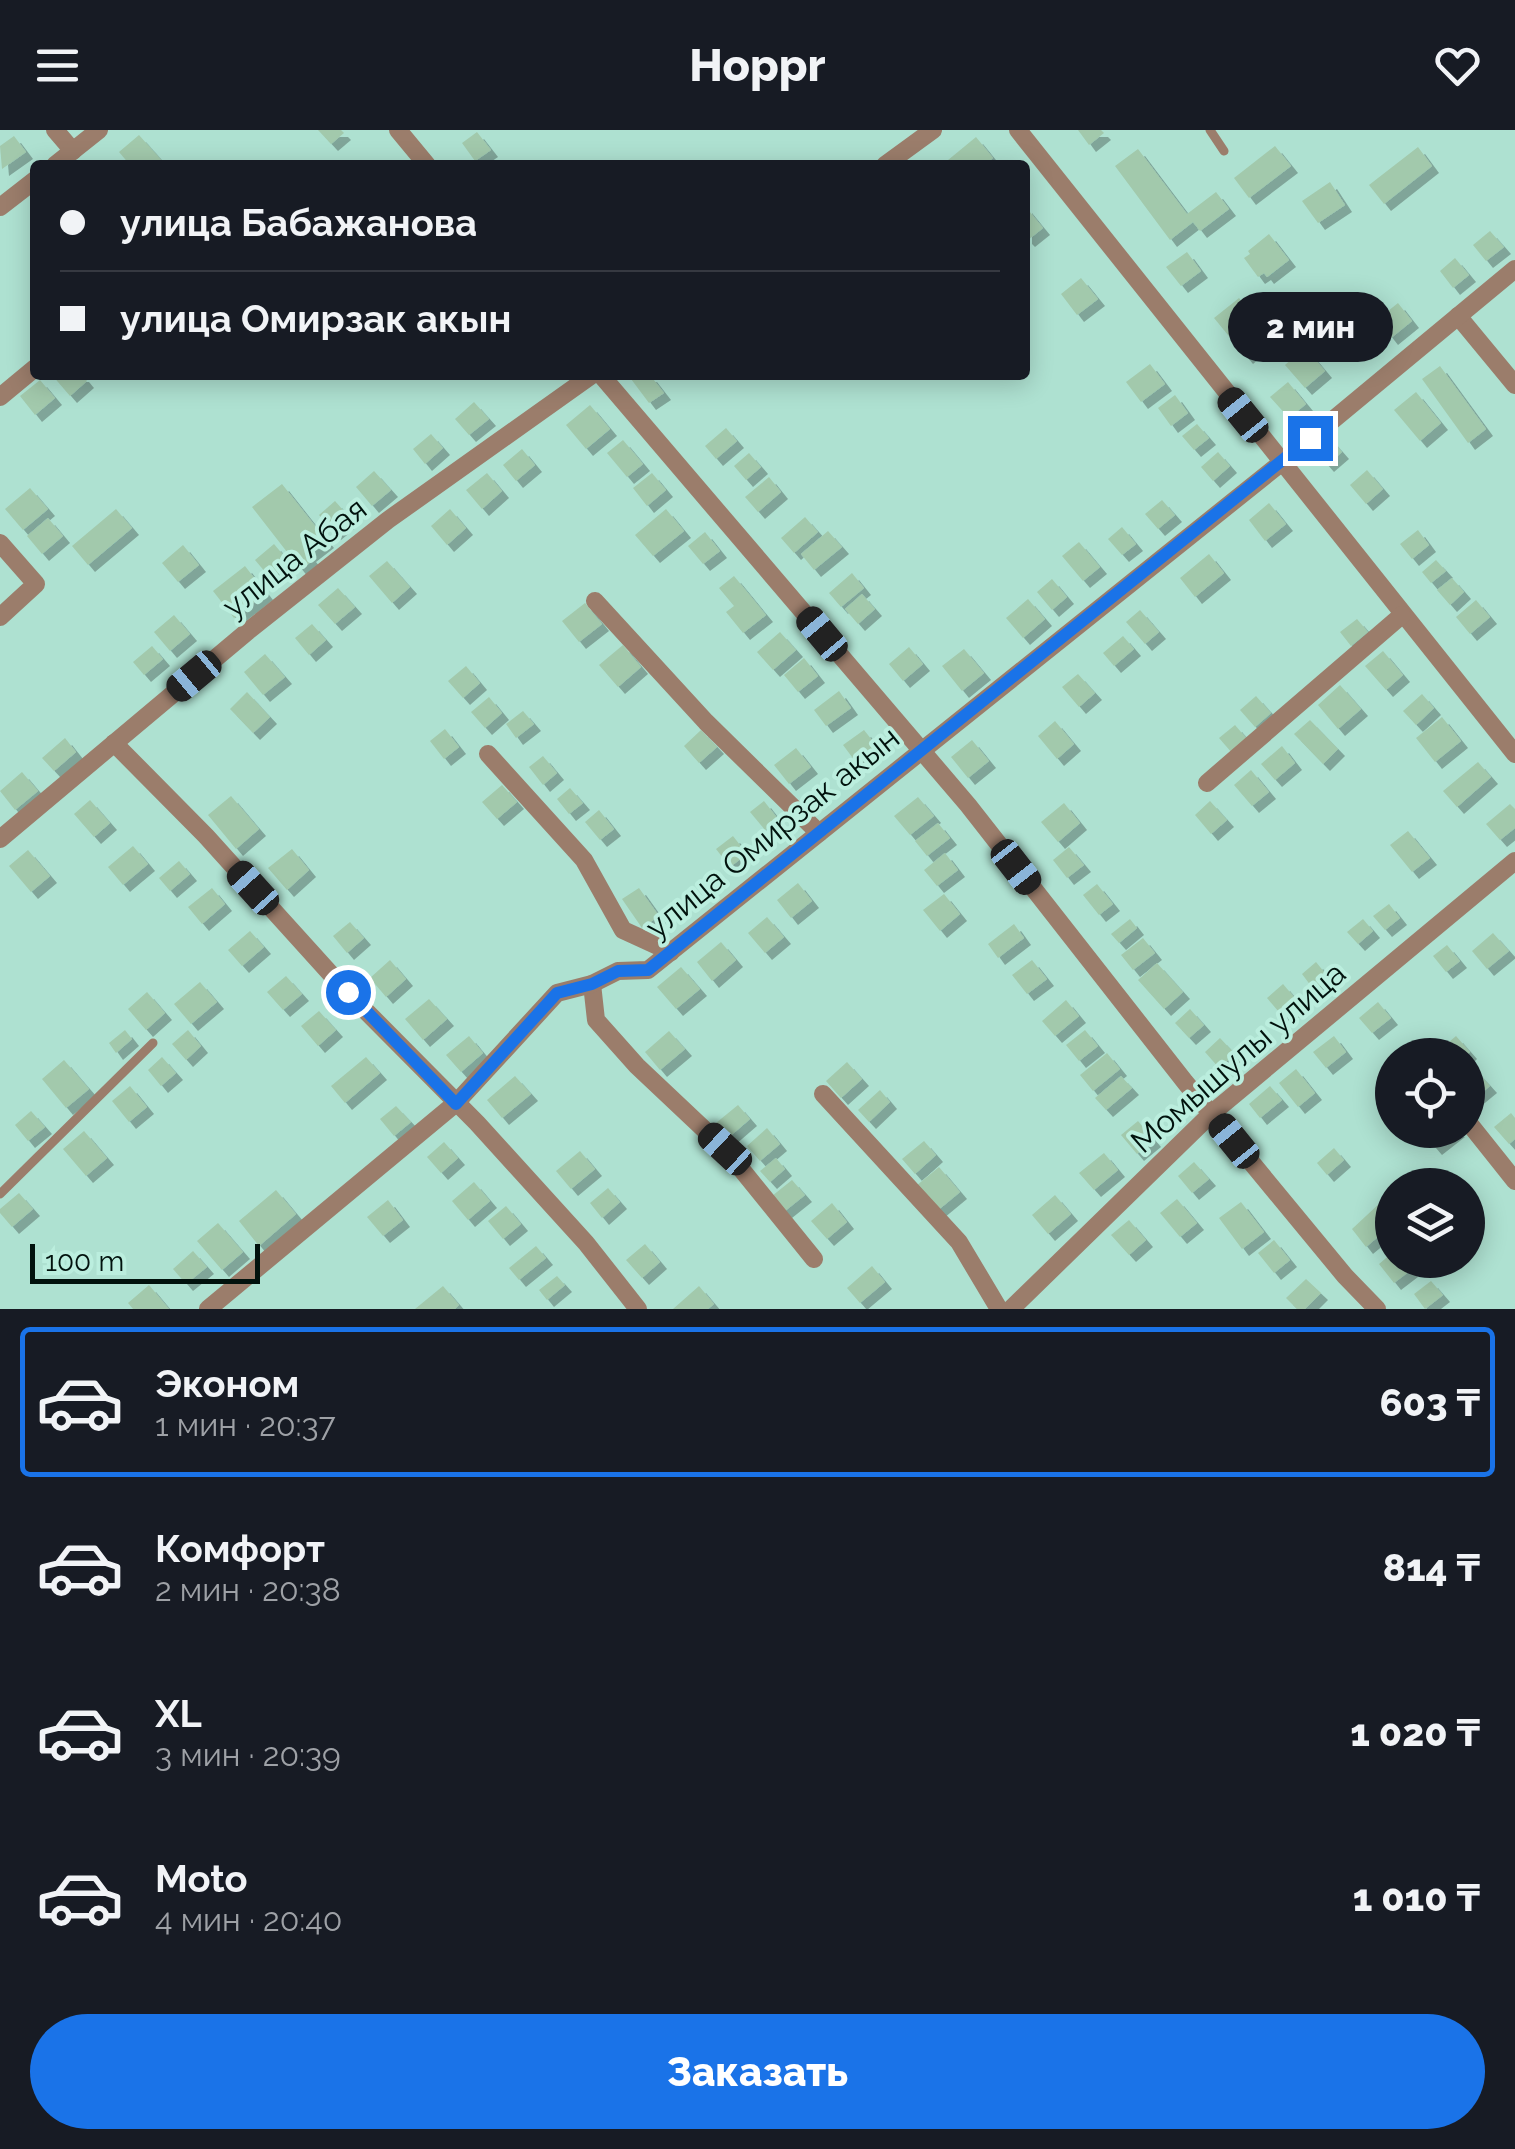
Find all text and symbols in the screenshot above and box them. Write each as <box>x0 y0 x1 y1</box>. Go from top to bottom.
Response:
icon: menu <box>30 38 85 93</box>
icon: heart <box>1430 38 1485 93</box>
text: Hoppr <box>689 39 826 92</box>
text: улица Бабажанова <box>120 200 477 245</box>
callout: 2 мин <box>1228 293 1392 363</box>
text: улица Омирзак акын <box>120 296 511 341</box>
text: 2 мин <box>1266 308 1355 345</box>
car <box>1212 382 1274 448</box>
route end <box>1288 416 1333 461</box>
street label: улица Абая <box>215 489 373 625</box>
car <box>791 601 853 667</box>
car <box>161 645 227 707</box>
street label: улица Омирзак акын <box>638 718 906 946</box>
car <box>986 834 1046 900</box>
car <box>222 856 284 920</box>
street label: Момышулы улица <box>1123 954 1353 1160</box>
route start <box>326 970 371 1015</box>
map controls <box>1375 1038 1485 1278</box>
button: locate <box>1375 1038 1485 1148</box>
car <box>1203 1108 1265 1174</box>
car <box>693 1118 757 1180</box>
button: layers <box>1375 1168 1485 1278</box>
scale bar <box>30 1239 260 1284</box>
text: 100 m <box>45 1245 124 1278</box>
icon: car <box>35 1357 125 1447</box>
text: Эконом <box>155 1361 299 1406</box>
text: 603 ₸ <box>1379 1380 1480 1425</box>
text: 1 мин · 20:37 <box>155 1406 336 1443</box>
icon: car <box>35 1522 125 1612</box>
text: Комфорт <box>155 1526 325 1571</box>
text: 814 ₸ <box>1383 1545 1480 1590</box>
text: 2 мин · 20:38 <box>155 1571 341 1608</box>
icon: car <box>35 1687 125 1777</box>
text: XL <box>155 1691 202 1736</box>
text: 1 020 ₸ <box>1350 1710 1480 1755</box>
text: 3 мин · 20:39 <box>155 1736 341 1773</box>
icon: car <box>35 1852 125 1942</box>
text: Moto <box>155 1856 248 1901</box>
text: 1 010 ₸ <box>1353 1875 1480 1920</box>
text: 4 мин · 20:40 <box>155 1901 342 1938</box>
button: Заказать <box>30 2014 1485 2129</box>

